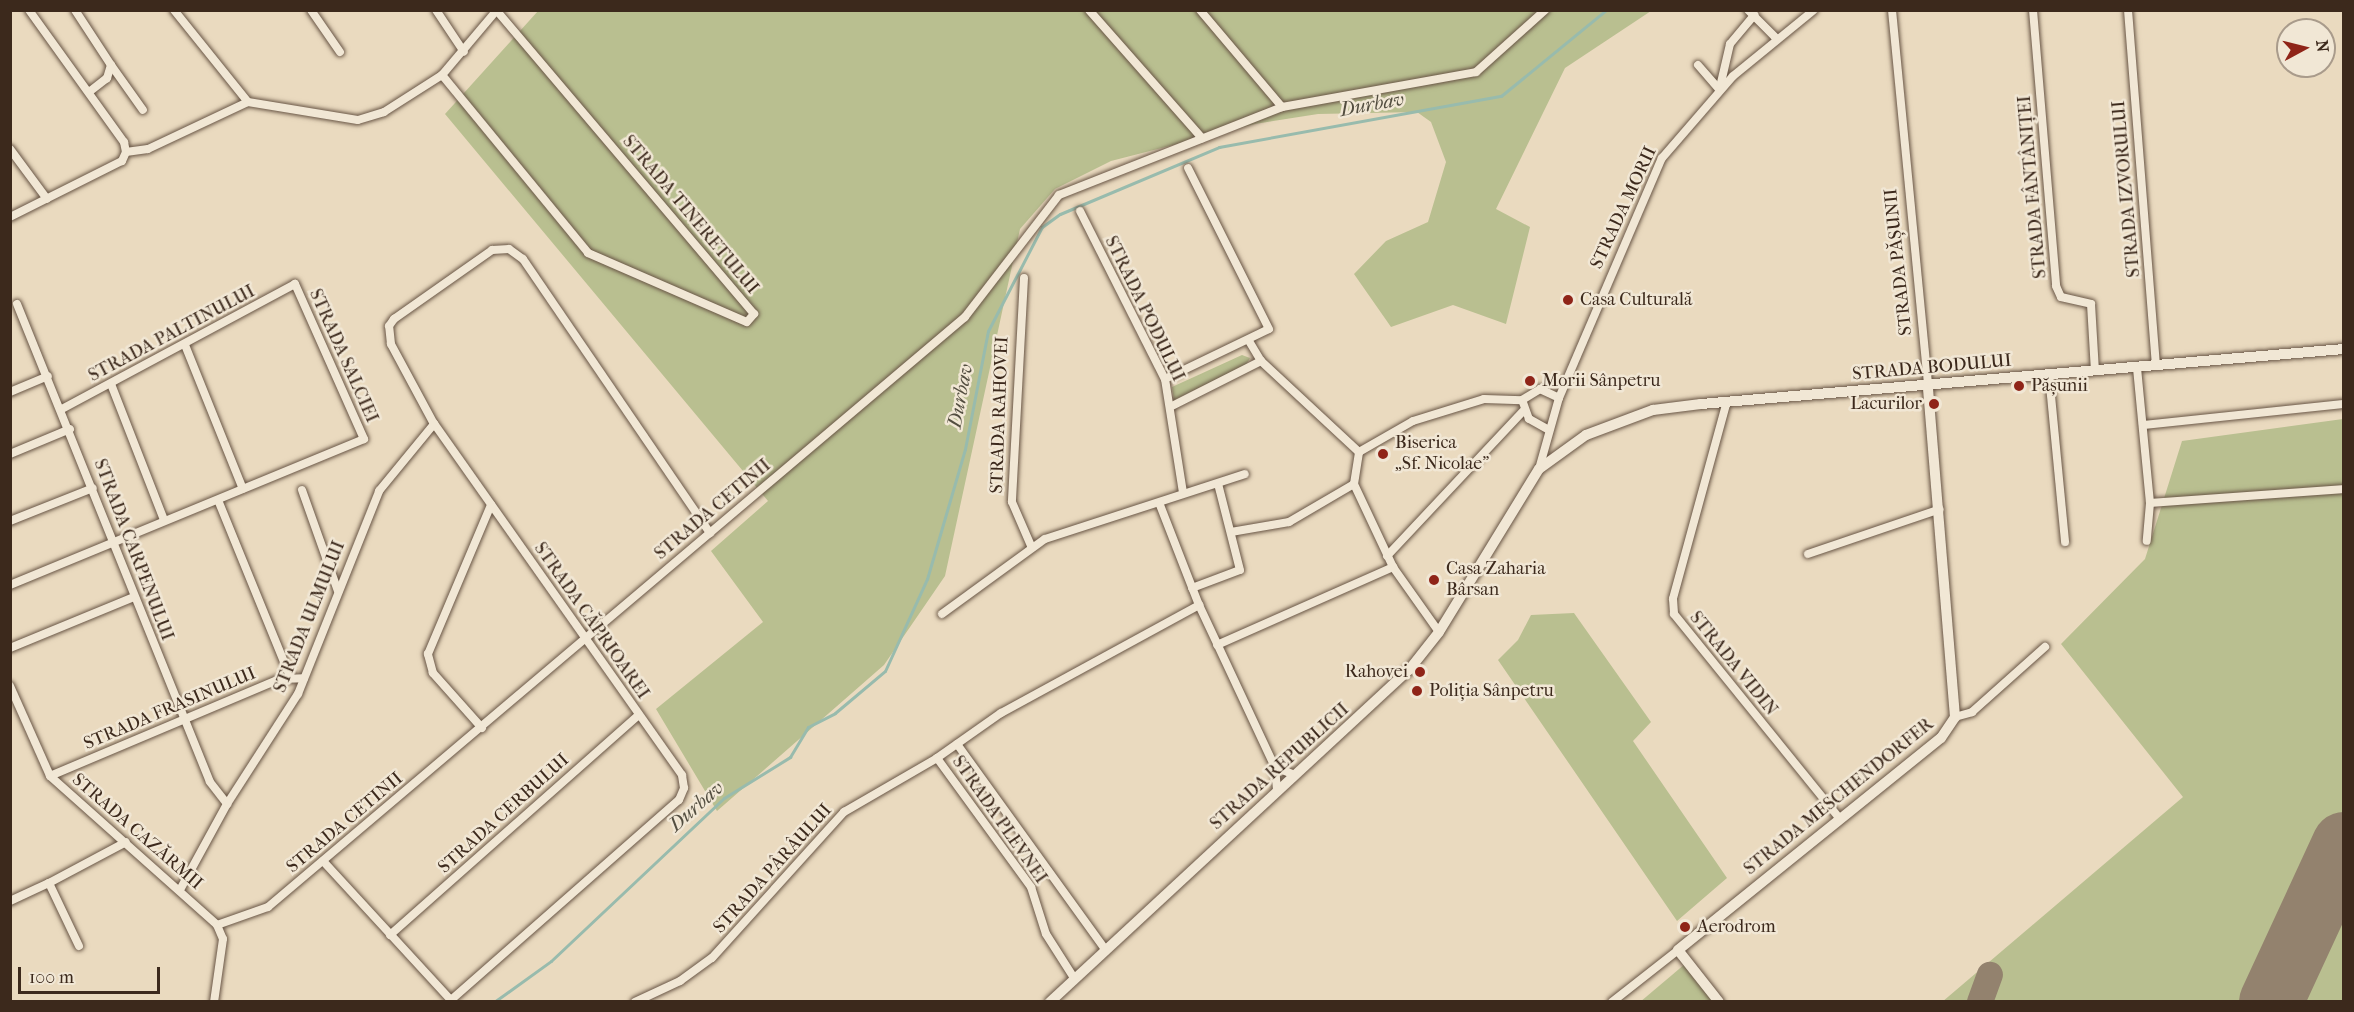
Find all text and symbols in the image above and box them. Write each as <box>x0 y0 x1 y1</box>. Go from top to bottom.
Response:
north arrow <box>2276 18 2336 78</box>
text: N <box>2312 39 2333 53</box>
water label: Durbav <box>1338 87 1406 121</box>
street label: STRADA FÂNTÂNIȚEI <box>2014 94 2052 280</box>
street label: STRADA IZVORULUI <box>2109 100 2145 278</box>
street label: STRADA TINERETULUI <box>617 131 763 299</box>
street label: STRADA MORII <box>1586 143 1662 273</box>
street label: STRADA PĂȘUNII <box>1881 187 1917 337</box>
street label: STRADA PODULUI <box>1099 233 1189 385</box>
street label: STRADA PALTINULUI <box>85 281 259 387</box>
street label: STRADA SALCIEI <box>304 286 382 426</box>
place label: Casa Culturală <box>1580 289 1692 311</box>
marker: Casa Culturală <box>1561 293 1575 307</box>
street label: STRADA RAHOVEI <box>986 336 1014 494</box>
street label: STRADA BODULUI <box>1851 350 2013 386</box>
water label: Durbav <box>942 362 978 430</box>
place label: Morii Sânpetru <box>1542 370 1660 392</box>
marker: Morii Sânpetru <box>1523 374 1537 388</box>
place label: Pășunii <box>2031 375 2088 397</box>
marker: Pășunii <box>2012 379 2026 393</box>
place label: Lacurilor <box>1850 393 1922 415</box>
marker: Lacurilor <box>1927 397 1941 411</box>
place label: Biserica „Sf. Nicolae” <box>1395 433 1489 476</box>
marker: Biserica „Sf. Nicolae” <box>1376 447 1390 461</box>
street label: STRADA CETINII <box>651 455 775 565</box>
street label: STRADA CARPENULUI <box>88 456 178 644</box>
street label: STRADA ULMULUI <box>270 538 350 696</box>
street label: STRADA CĂPRIOAREI <box>529 539 653 703</box>
place label: Casa Zaharia Bârsan <box>1446 559 1546 602</box>
marker: Casa Zaharia Bârsan <box>1427 573 1441 587</box>
street label: STRADA VIDIN <box>1684 607 1782 721</box>
place label: Rahovei <box>1345 661 1408 683</box>
street label: STRADA FRASINULUI <box>81 663 259 755</box>
marker: Rahovei <box>1413 665 1427 679</box>
place label: Poliția Sânpetru <box>1429 680 1554 702</box>
marker: Poliția Sânpetru <box>1410 684 1424 698</box>
street label: STRADA REPUBLICII <box>1206 699 1354 835</box>
street label: STRADA MESCHENDORFER <box>1740 714 1938 880</box>
street label: STRADA CERBULUI <box>434 750 574 878</box>
street label: STRADA PLEVNEI <box>947 752 1051 888</box>
street label: STRADA CETINII <box>283 768 407 878</box>
street label: STRADA CAZĂRMII <box>67 769 207 895</box>
water label: Durbav <box>664 776 728 836</box>
street label: STRADA PÂRÂULUI <box>709 800 837 938</box>
place label: Aerodrom <box>1697 916 1776 938</box>
marker: Aerodrom <box>1678 920 1692 934</box>
scale bar <box>21 955 164 993</box>
text: 100 m <box>29 967 74 988</box>

